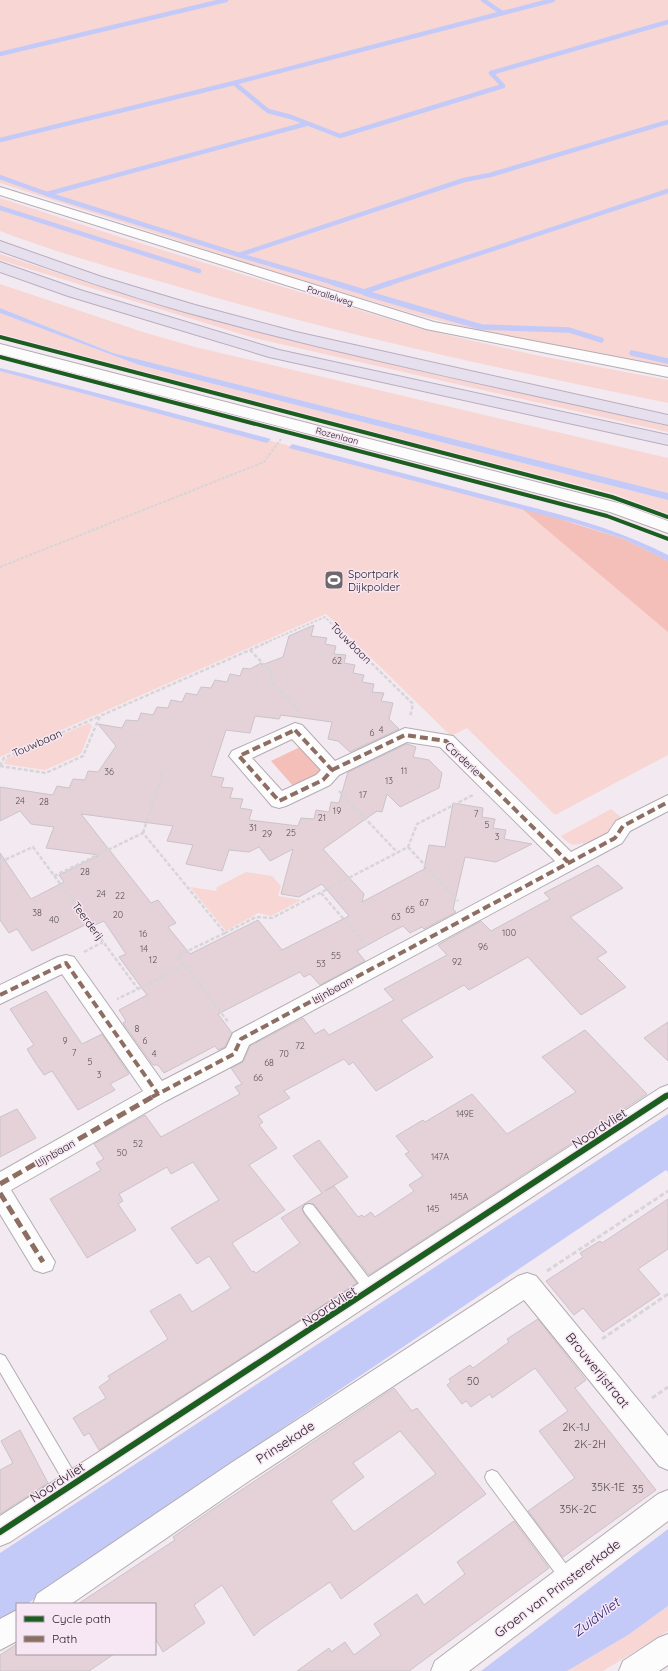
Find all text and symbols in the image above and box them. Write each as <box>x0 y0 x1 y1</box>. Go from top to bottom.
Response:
street label: Parallelweg <box>306 283 355 308</box>
street label: Rozenlaan <box>314 424 360 447</box>
place label: Sportpark Dijkpolder <box>348 567 401 594</box>
sports icon: Sportpark Dijkpolder <box>323 569 345 591</box>
street label: Touwbaan <box>327 619 375 667</box>
house number: 62 <box>332 655 342 666</box>
house number: 4 <box>379 724 384 735</box>
street label: Touwbaan <box>10 726 64 760</box>
house number: 6 <box>370 727 375 738</box>
street label: Carderie <box>442 739 484 779</box>
house number: 11 <box>401 765 407 776</box>
house number: 36 <box>104 766 114 777</box>
house number: 13 <box>385 775 393 786</box>
house number: 17 <box>359 789 367 800</box>
house number: 24 <box>15 795 25 806</box>
house number: 28 <box>39 796 49 807</box>
house number: 19 <box>333 805 341 816</box>
house number: 7 <box>474 808 479 819</box>
house number: 21 <box>318 812 326 823</box>
house number: 5 <box>485 819 490 830</box>
house number: 31 <box>249 822 257 833</box>
house number: 25 <box>286 827 296 838</box>
house number: 29 <box>262 828 272 839</box>
house number: 3 <box>495 831 500 842</box>
house number: 28 <box>80 866 90 877</box>
house number: 24 <box>96 888 106 899</box>
house number: 22 <box>115 890 125 901</box>
house number: 67 <box>419 897 429 908</box>
street label: Teerderij <box>69 899 107 943</box>
house number: 65 <box>405 904 415 915</box>
house number: 38 <box>32 907 42 918</box>
house number: 20 <box>113 909 123 920</box>
house number: 63 <box>391 911 401 922</box>
house number: 40 <box>49 914 59 925</box>
house number: 100 <box>502 927 516 938</box>
house number: 16 <box>139 928 147 939</box>
house number: 96 <box>478 941 488 952</box>
house number: 14 <box>140 943 148 954</box>
house number: 55 <box>331 950 341 961</box>
house number: 12 <box>149 954 157 965</box>
house number: 92 <box>452 956 462 967</box>
house number: 53 <box>316 958 326 969</box>
street label: Lijnbaan <box>309 973 355 1007</box>
house number: 8 <box>135 1023 140 1034</box>
house number: 9 <box>62 1035 68 1046</box>
house number: 6 <box>143 1035 148 1046</box>
house number: 72 <box>295 1040 305 1051</box>
house number: 7 <box>72 1047 77 1058</box>
house number: 4 <box>152 1048 157 1059</box>
house number: 70 <box>279 1048 289 1059</box>
house number: 5 <box>88 1056 93 1067</box>
house number: 68 <box>264 1057 274 1068</box>
house number: 3 <box>97 1069 102 1080</box>
house number: 66 <box>253 1072 263 1083</box>
street label: Noordvliet <box>569 1104 629 1152</box>
house number: 149E <box>456 1108 474 1119</box>
street label: Lijnbaan <box>32 1136 78 1170</box>
house number: 52 <box>133 1138 143 1149</box>
house number: 50 <box>117 1147 127 1158</box>
house number: 147A <box>431 1151 449 1162</box>
house number: 145A <box>450 1191 469 1202</box>
house number: 145 <box>427 1203 440 1214</box>
street label: Noordvliet <box>299 1282 359 1330</box>
street label: Brouwerijstraat <box>563 1329 633 1411</box>
house number: 50 <box>467 1374 479 1388</box>
street label: Prinsekade <box>253 1417 317 1467</box>
house number: 2K-1J <box>562 1420 590 1434</box>
house number: 2K-2H <box>574 1437 606 1451</box>
street label: Noordvliet <box>27 1458 87 1506</box>
house number: 35K-1E <box>591 1480 625 1494</box>
house number: 35 <box>632 1482 644 1496</box>
house number: 35K-2C <box>560 1502 596 1516</box>
street label: Groen van Prinstererkade <box>491 1535 623 1641</box>
water label: Zuidvliet <box>569 1592 625 1641</box>
legend <box>16 1603 156 1655</box>
text: Cycle path <box>52 1611 111 1626</box>
text: Path <box>52 1631 77 1646</box>

